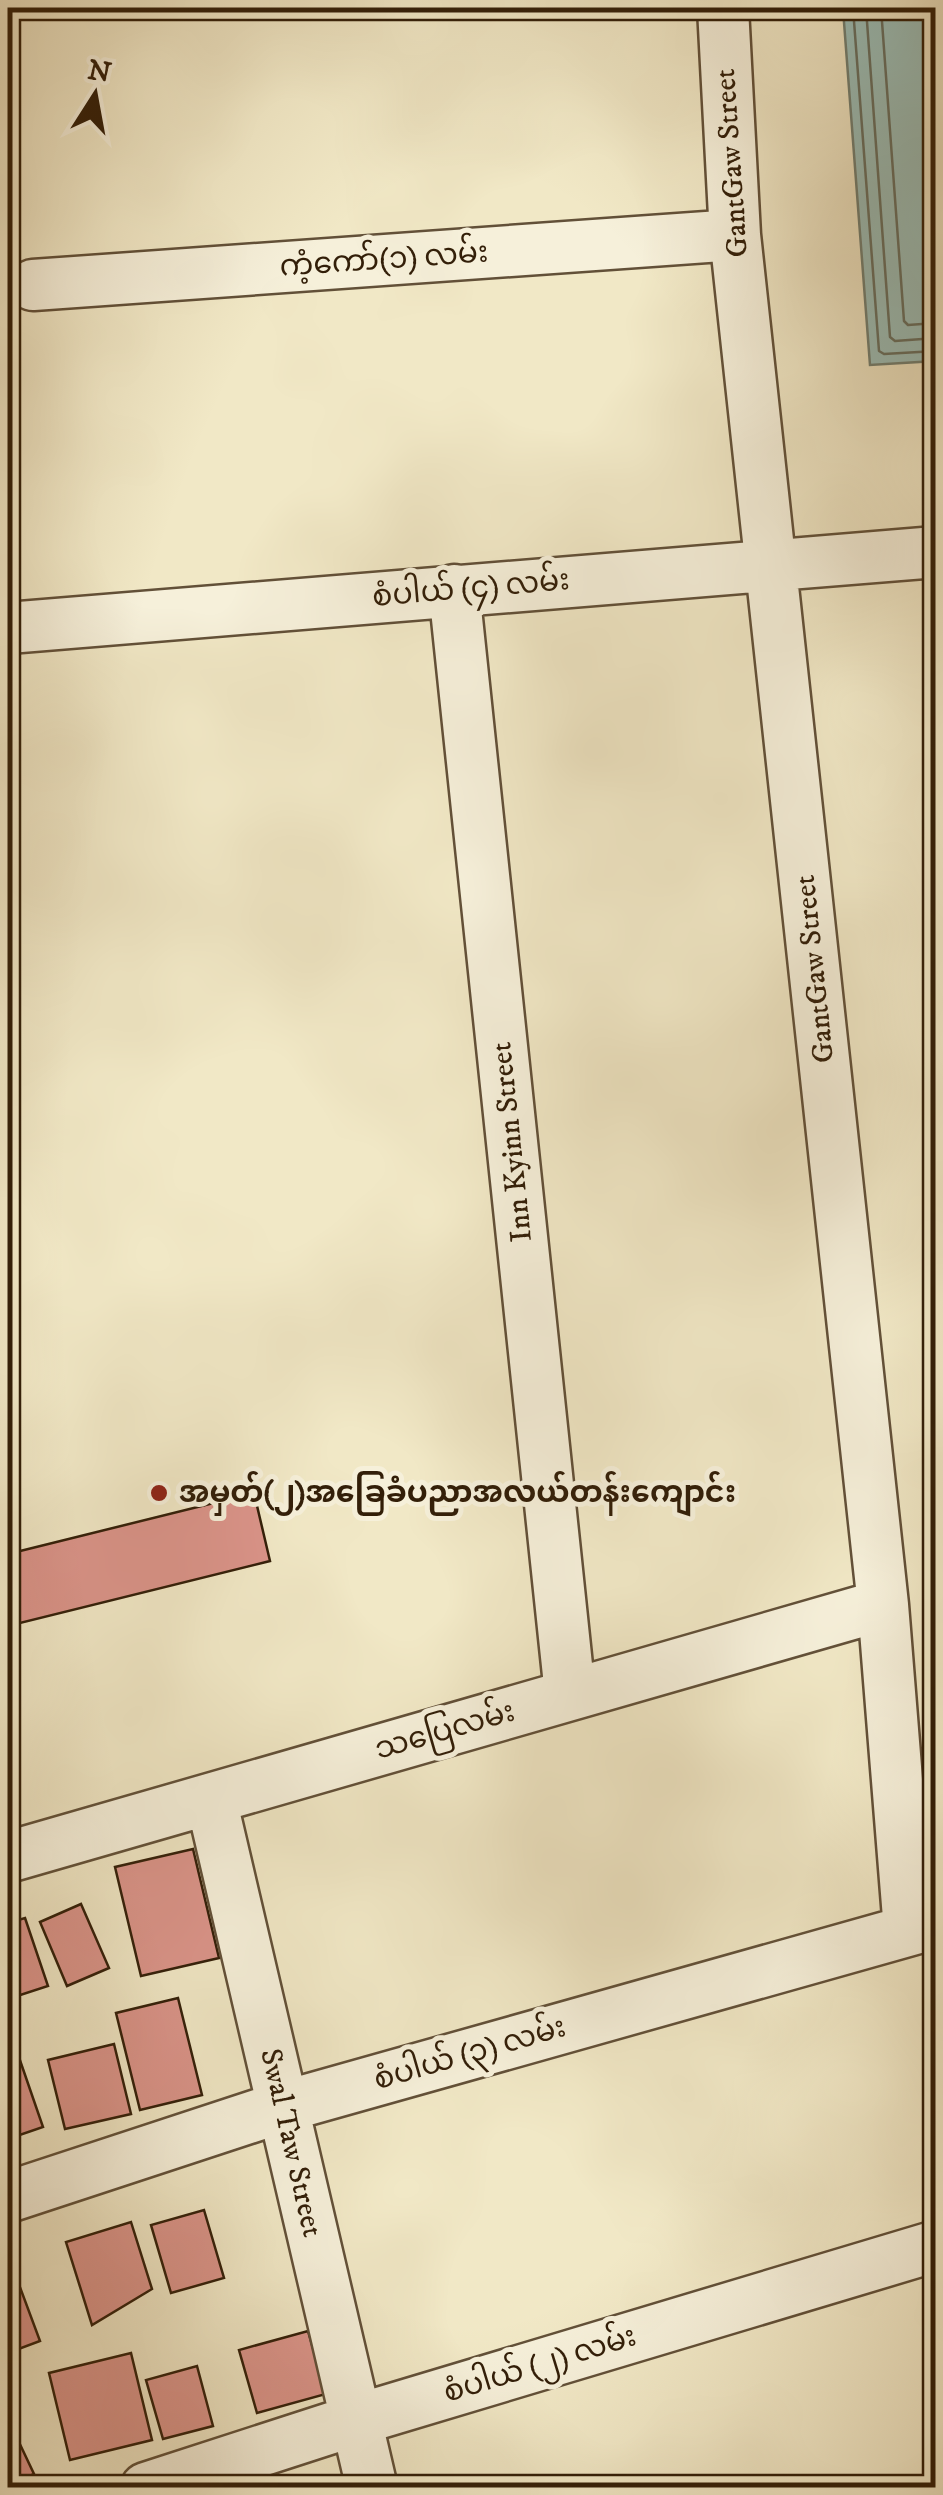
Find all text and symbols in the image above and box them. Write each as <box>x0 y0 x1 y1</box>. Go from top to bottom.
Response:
north arrow <box>45 45 145 145</box>
text: N <box>85 53 114 91</box>
street label: GantGaw Street <box>707 67 757 259</box>
street label: ကံ့ကော်(၁) လမ်း <box>278 229 490 286</box>
street label: စံပါယ် (၄) လမ်း <box>370 557 572 621</box>
street label: GantGaw Street <box>787 873 843 1065</box>
street label: Inn Kyinn Street <box>483 1040 541 1244</box>
place label: အမှတ်(၂)အခြေခံပညာအလယ်တန်းကျောင်း <box>179 1471 736 1517</box>
marker: အမှတ်(၂)အခြေခံပညာအလယ်တန်းကျောင်း <box>148 1482 170 1504</box>
street label: သပြေလမ်း <box>369 1689 521 1773</box>
street label: စံပါယ် (၃) လမ်း <box>368 2004 572 2104</box>
street label: Swal Taw Street <box>251 2045 331 2241</box>
street label: စံပါယ် (၂) လမ်း <box>438 2313 642 2417</box>

